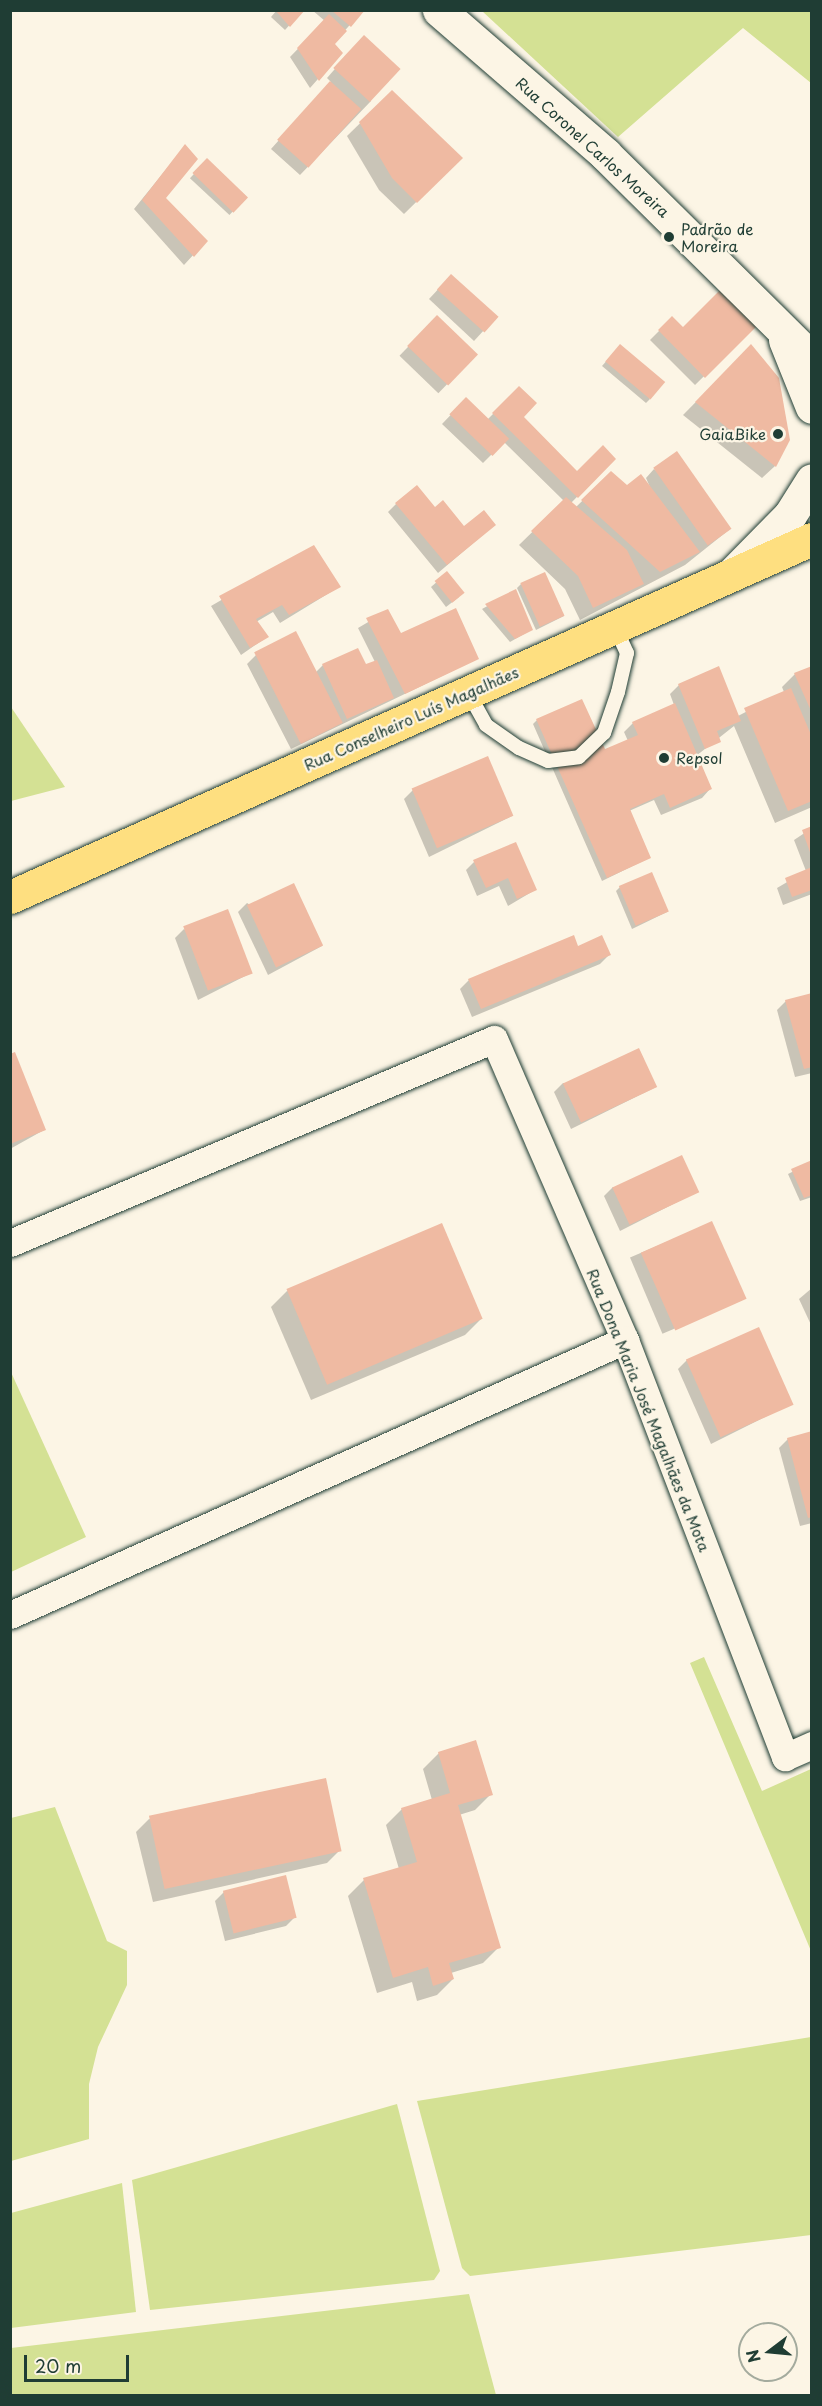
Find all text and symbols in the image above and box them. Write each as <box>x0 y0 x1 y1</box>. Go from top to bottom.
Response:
street label: Rua Coronel Carlos Moreira <box>512 73 674 221</box>
place label: Padrão de Moreira <box>681 219 753 254</box>
marker: Padrão de Moreira <box>662 230 676 244</box>
place label: GaiaBike <box>699 425 766 443</box>
marker: GaiaBike <box>771 427 785 441</box>
street label: Rua Conselheiro Luís Magalhães <box>301 662 521 774</box>
place label: Repsol <box>676 749 723 767</box>
marker: Repsol <box>657 751 671 765</box>
street label: Rua Dona Maria José Magalhães da Mota <box>583 1265 715 1555</box>
north arrow <box>738 2322 798 2382</box>
scale bar <box>27 2343 132 2381</box>
text: N <box>739 2347 766 2366</box>
text: 20 m <box>35 2352 81 2379</box>

